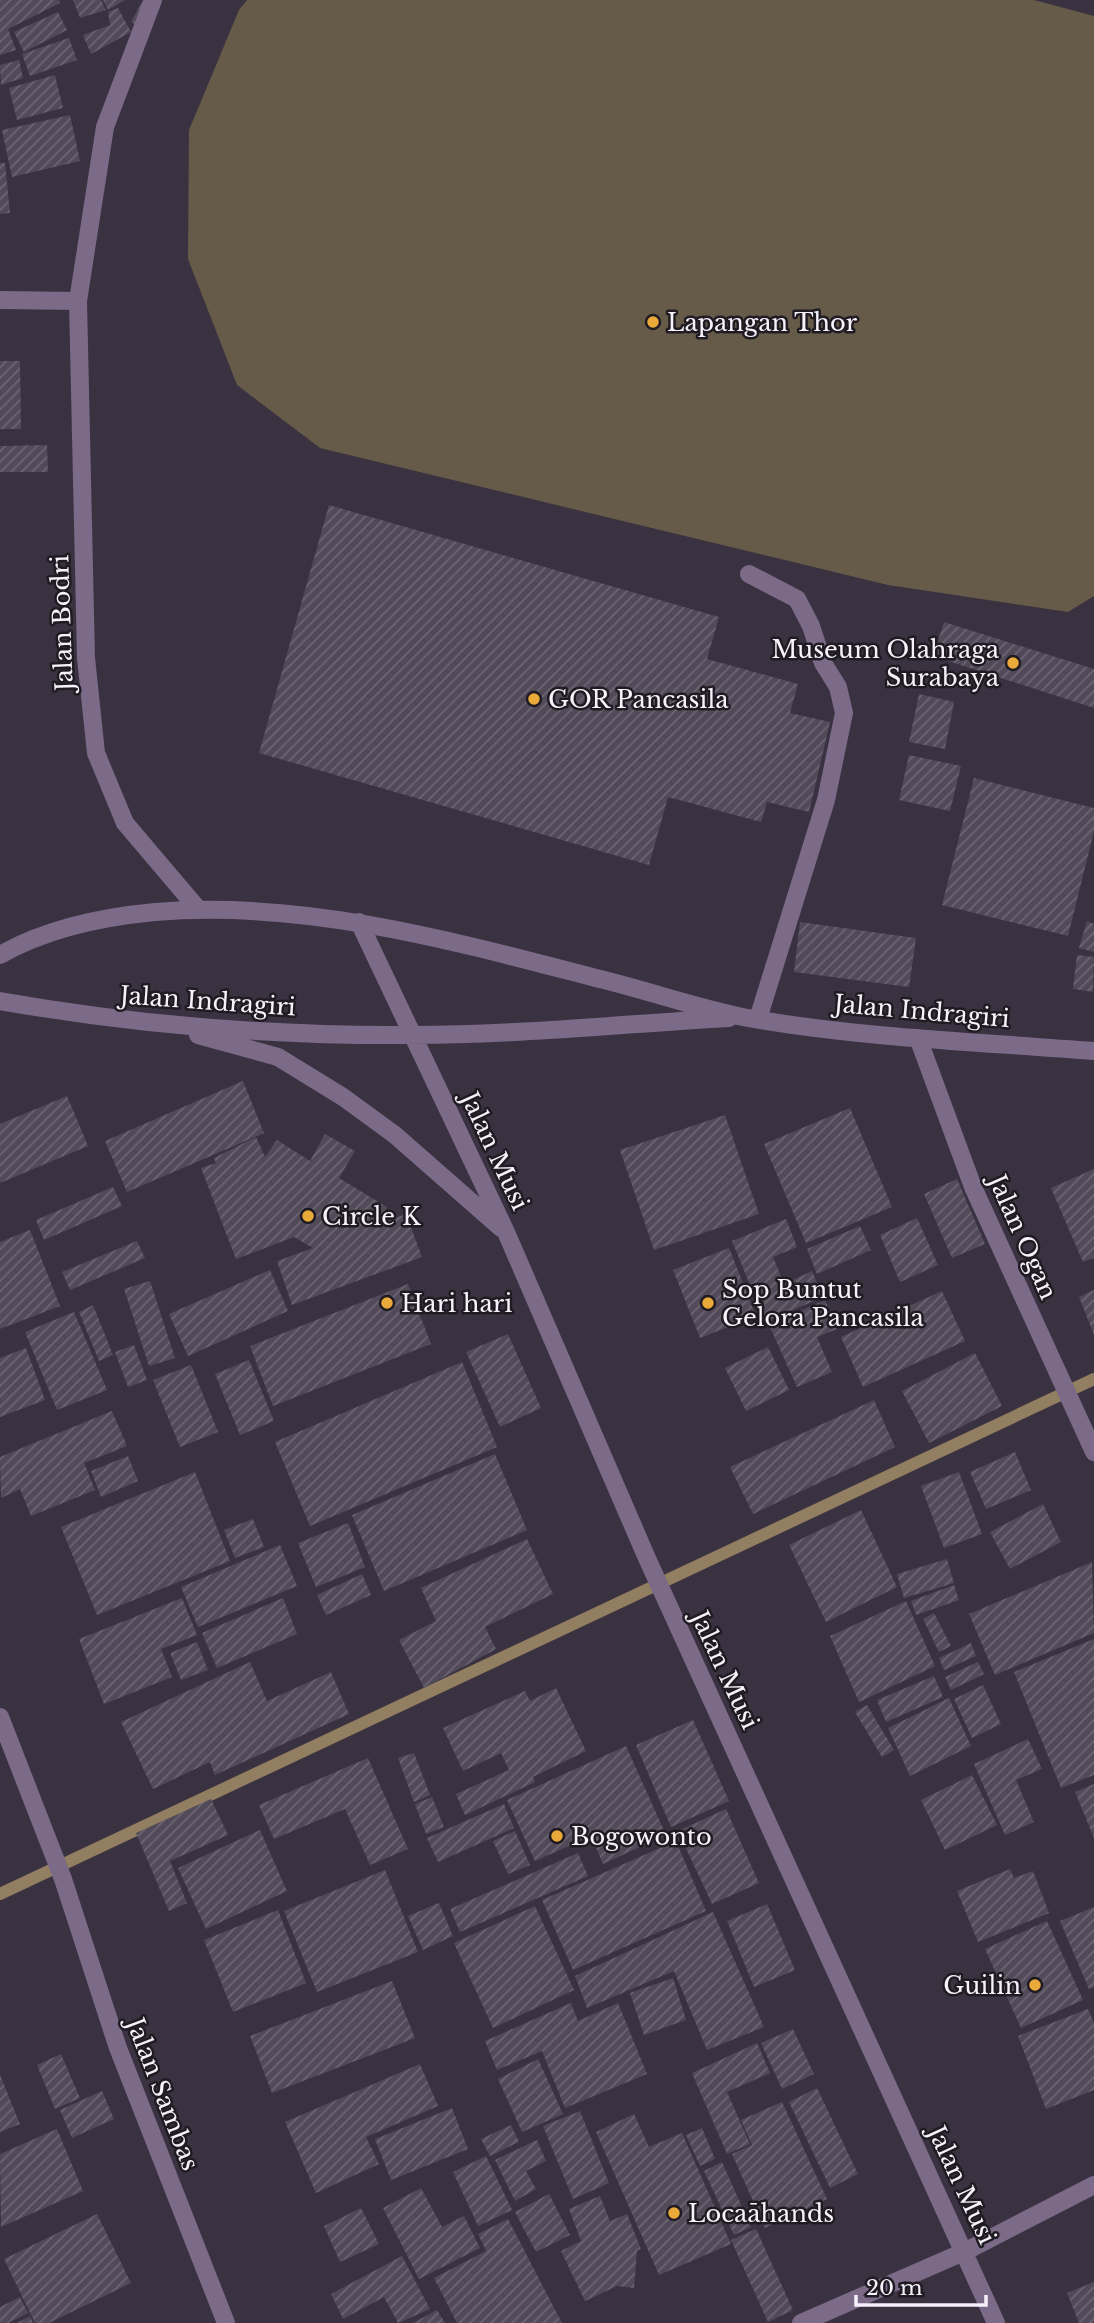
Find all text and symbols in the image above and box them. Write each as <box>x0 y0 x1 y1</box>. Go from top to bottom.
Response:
place label: Lapangan Thor <box>667 308 858 337</box>
marker: Lapangan Thor <box>645 314 661 330</box>
street label: Jalan Bodri <box>45 554 79 695</box>
place label: Museum Olahraga Surabaya <box>771 635 1000 692</box>
marker: Museum Olahraga Surabaya <box>1005 655 1021 671</box>
place label: GOR Pancasila <box>548 685 729 714</box>
marker: GOR Pancasila <box>526 691 542 707</box>
street label: Jalan Indragiri <box>116 980 297 1022</box>
street label: Jalan Indragiri <box>830 989 1011 1033</box>
street label: Jalan Musi <box>454 1084 535 1215</box>
street label: Jalan Ogan <box>981 1168 1063 1304</box>
place label: Circle K <box>322 1202 422 1231</box>
marker: Circle K <box>300 1208 316 1224</box>
place label: Sop Buntut Gelora Pancasila <box>722 1275 925 1332</box>
place label: Hari hari <box>401 1289 512 1318</box>
marker: Hari hari <box>379 1295 395 1311</box>
marker: Sop Buntut Gelora Pancasila <box>700 1295 716 1311</box>
street label: Jalan Musi <box>684 1603 765 1734</box>
place label: Bogowonto <box>571 1822 712 1851</box>
marker: Bogowonto <box>549 1828 565 1844</box>
place label: Guilin <box>943 1971 1021 2000</box>
marker: Guilin <box>1027 1977 1043 1993</box>
street label: Jalan Sambas <box>120 2011 205 2174</box>
street label: Jalan Musi <box>921 2118 1002 2249</box>
place label: Locaāhands <box>688 2199 834 2228</box>
marker: Locaāhands <box>666 2205 682 2221</box>
scale bar <box>856 2264 986 2308</box>
text: 20 m <box>866 2275 923 2301</box>

